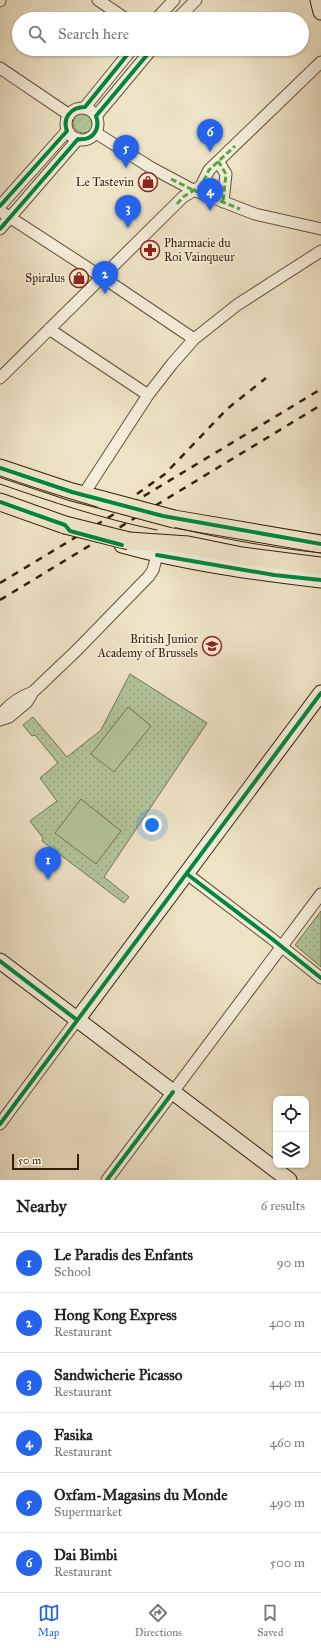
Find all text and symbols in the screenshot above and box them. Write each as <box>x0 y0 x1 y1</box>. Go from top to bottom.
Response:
search box <box>12 12 309 56</box>
icon: search <box>26 23 48 45</box>
text: Search here <box>58 25 129 43</box>
pin: 6 <box>197 119 223 152</box>
pin: 5 <box>113 135 139 168</box>
shop icon: Le Tastevin <box>137 171 159 193</box>
place label: Le Tastevin <box>76 175 135 189</box>
pin: 4 <box>197 178 223 211</box>
pin: 3 <box>115 195 141 228</box>
place label: Pharmacie du Roi Vainqueur <box>164 236 235 265</box>
pharmacy icon: Pharmacie du Roi Vainqueur <box>139 239 161 261</box>
pin: 2 <box>92 261 118 294</box>
shop icon: Spiralus <box>68 267 90 289</box>
place label: Spiralus <box>25 271 65 285</box>
place label: British Junior Academy of Brussels <box>97 632 199 660</box>
school or university icon: British Junior Academy of Brussels <box>201 635 223 657</box>
your location <box>142 815 162 835</box>
pin: 1 <box>35 847 61 880</box>
map controls <box>273 1096 309 1168</box>
button: locate <box>273 1096 309 1132</box>
button: layers <box>273 1132 309 1168</box>
scale bar <box>12 1152 79 1171</box>
text: 50 m <box>18 1154 41 1167</box>
text: Nearby <box>16 1196 67 1217</box>
text: 6 results <box>261 1198 305 1214</box>
text: Le Paradis des Enfants <box>54 1246 193 1264</box>
text: 1 <box>26 1255 32 1271</box>
text: 90 m <box>277 1255 305 1271</box>
text: School <box>54 1264 91 1280</box>
text: Hong Kong Express <box>54 1306 177 1324</box>
text: 2 <box>26 1315 32 1331</box>
text: 400 m <box>269 1315 305 1331</box>
text: Restaurant <box>54 1324 112 1340</box>
text: Sandwicherie Picasso <box>54 1366 182 1384</box>
text: 3 <box>26 1375 32 1391</box>
text: 440 m <box>269 1375 305 1391</box>
text: Restaurant <box>54 1384 112 1400</box>
text: Fasika <box>54 1426 93 1444</box>
text: 4 <box>25 1435 33 1451</box>
text: 460 m <box>270 1435 305 1451</box>
text: Restaurant <box>54 1444 112 1460</box>
text: Oxfam-Magasins du Monde <box>54 1486 227 1504</box>
text: 5 <box>26 1495 32 1511</box>
text: 490 m <box>269 1495 305 1511</box>
text: Supermarket <box>54 1504 122 1520</box>
text: Dai Bimbi <box>54 1546 117 1564</box>
text: 6 <box>26 1555 32 1571</box>
text: 500 m <box>270 1555 305 1571</box>
text: Restaurant <box>54 1564 112 1580</box>
tab: Map <box>38 1602 60 1639</box>
tab: Directions <box>135 1602 182 1639</box>
tab: Saved <box>257 1602 283 1639</box>

